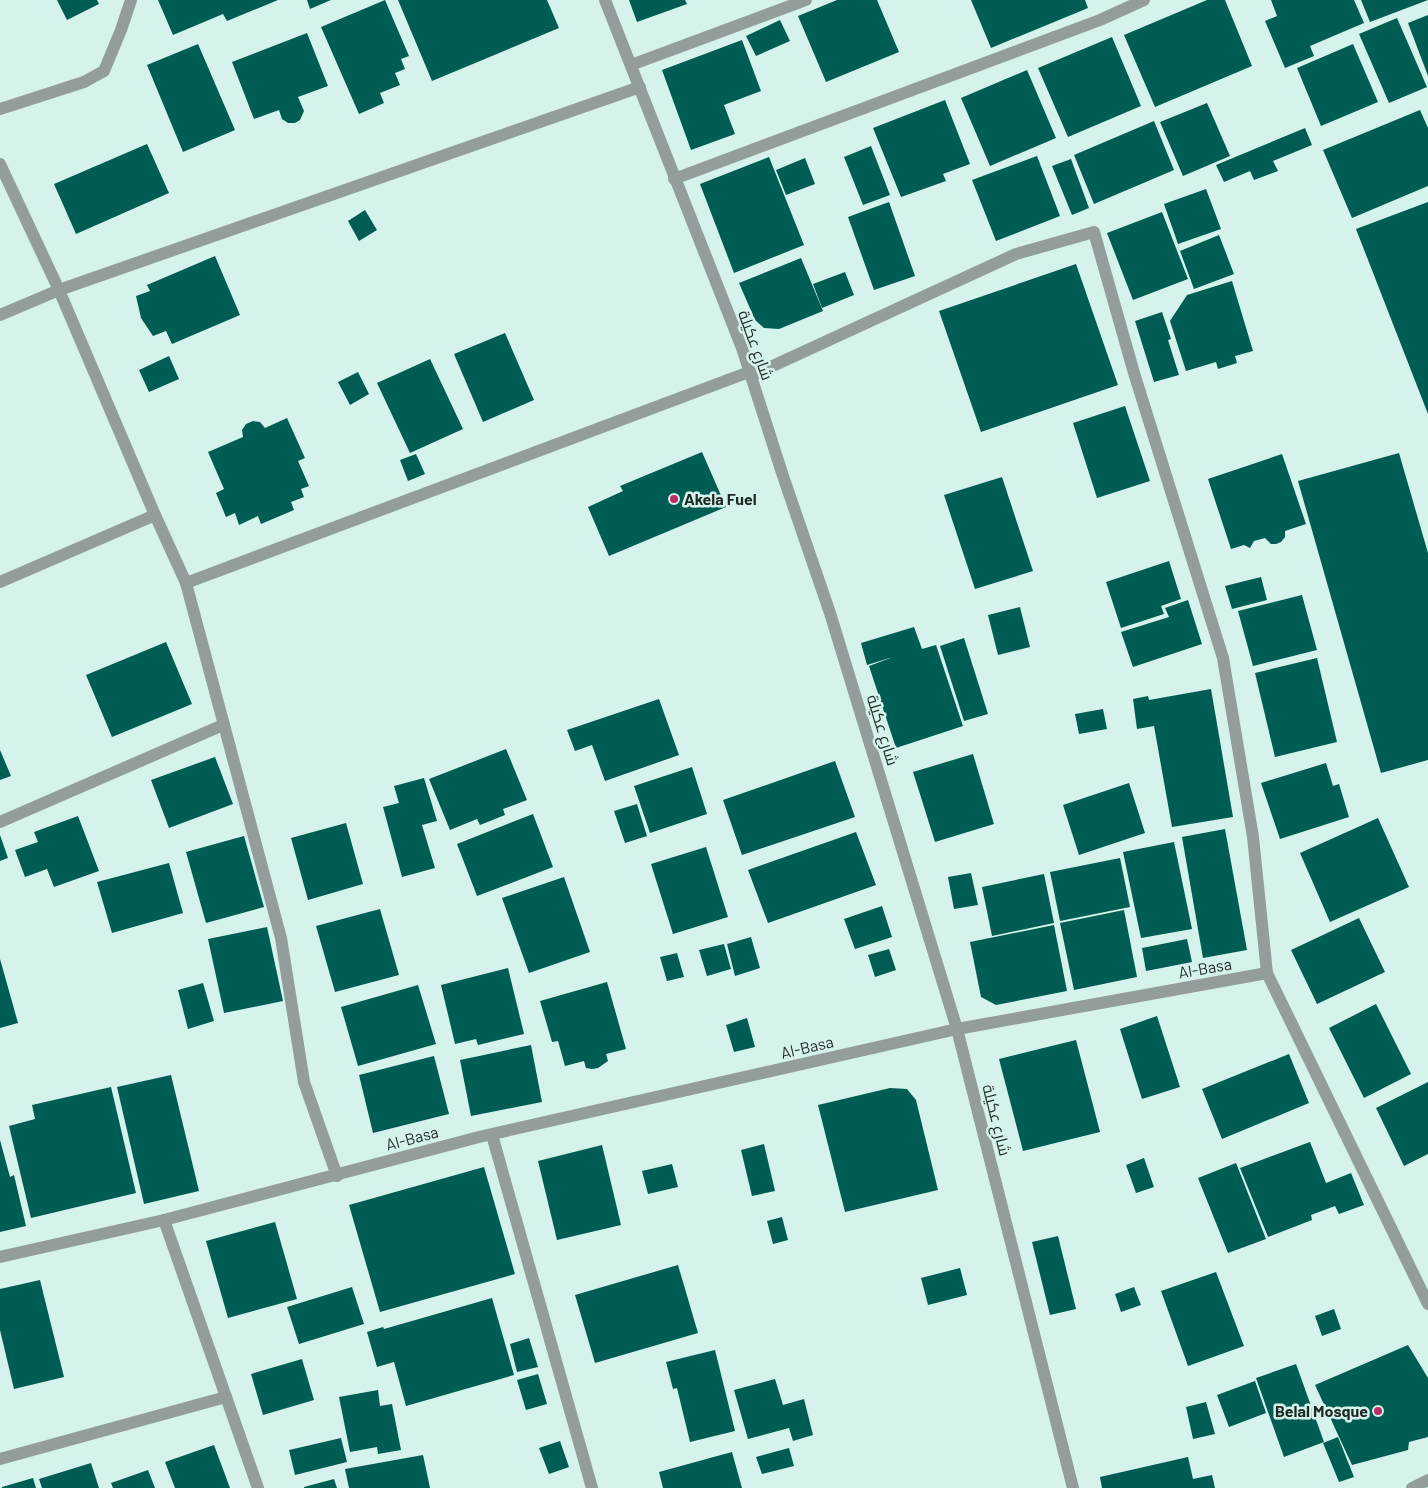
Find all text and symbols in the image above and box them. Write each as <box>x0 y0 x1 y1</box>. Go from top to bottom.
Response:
street label: شارع عكيلة <box>732 307 778 383</box>
place label: Akela Fuel <box>684 489 757 508</box>
marker: Akela Fuel <box>668 493 680 505</box>
street label: شارع عكيلة <box>861 692 903 768</box>
street label: Al-Basa <box>1177 953 1233 982</box>
street label: Al-Basa <box>779 1031 835 1062</box>
street label: شارع عكيلة <box>977 1082 1016 1158</box>
street label: Al-Basa <box>383 1121 440 1154</box>
place label: Belal Mosque <box>1275 1401 1368 1420</box>
marker: Belal Mosque <box>1372 1405 1384 1417</box>

